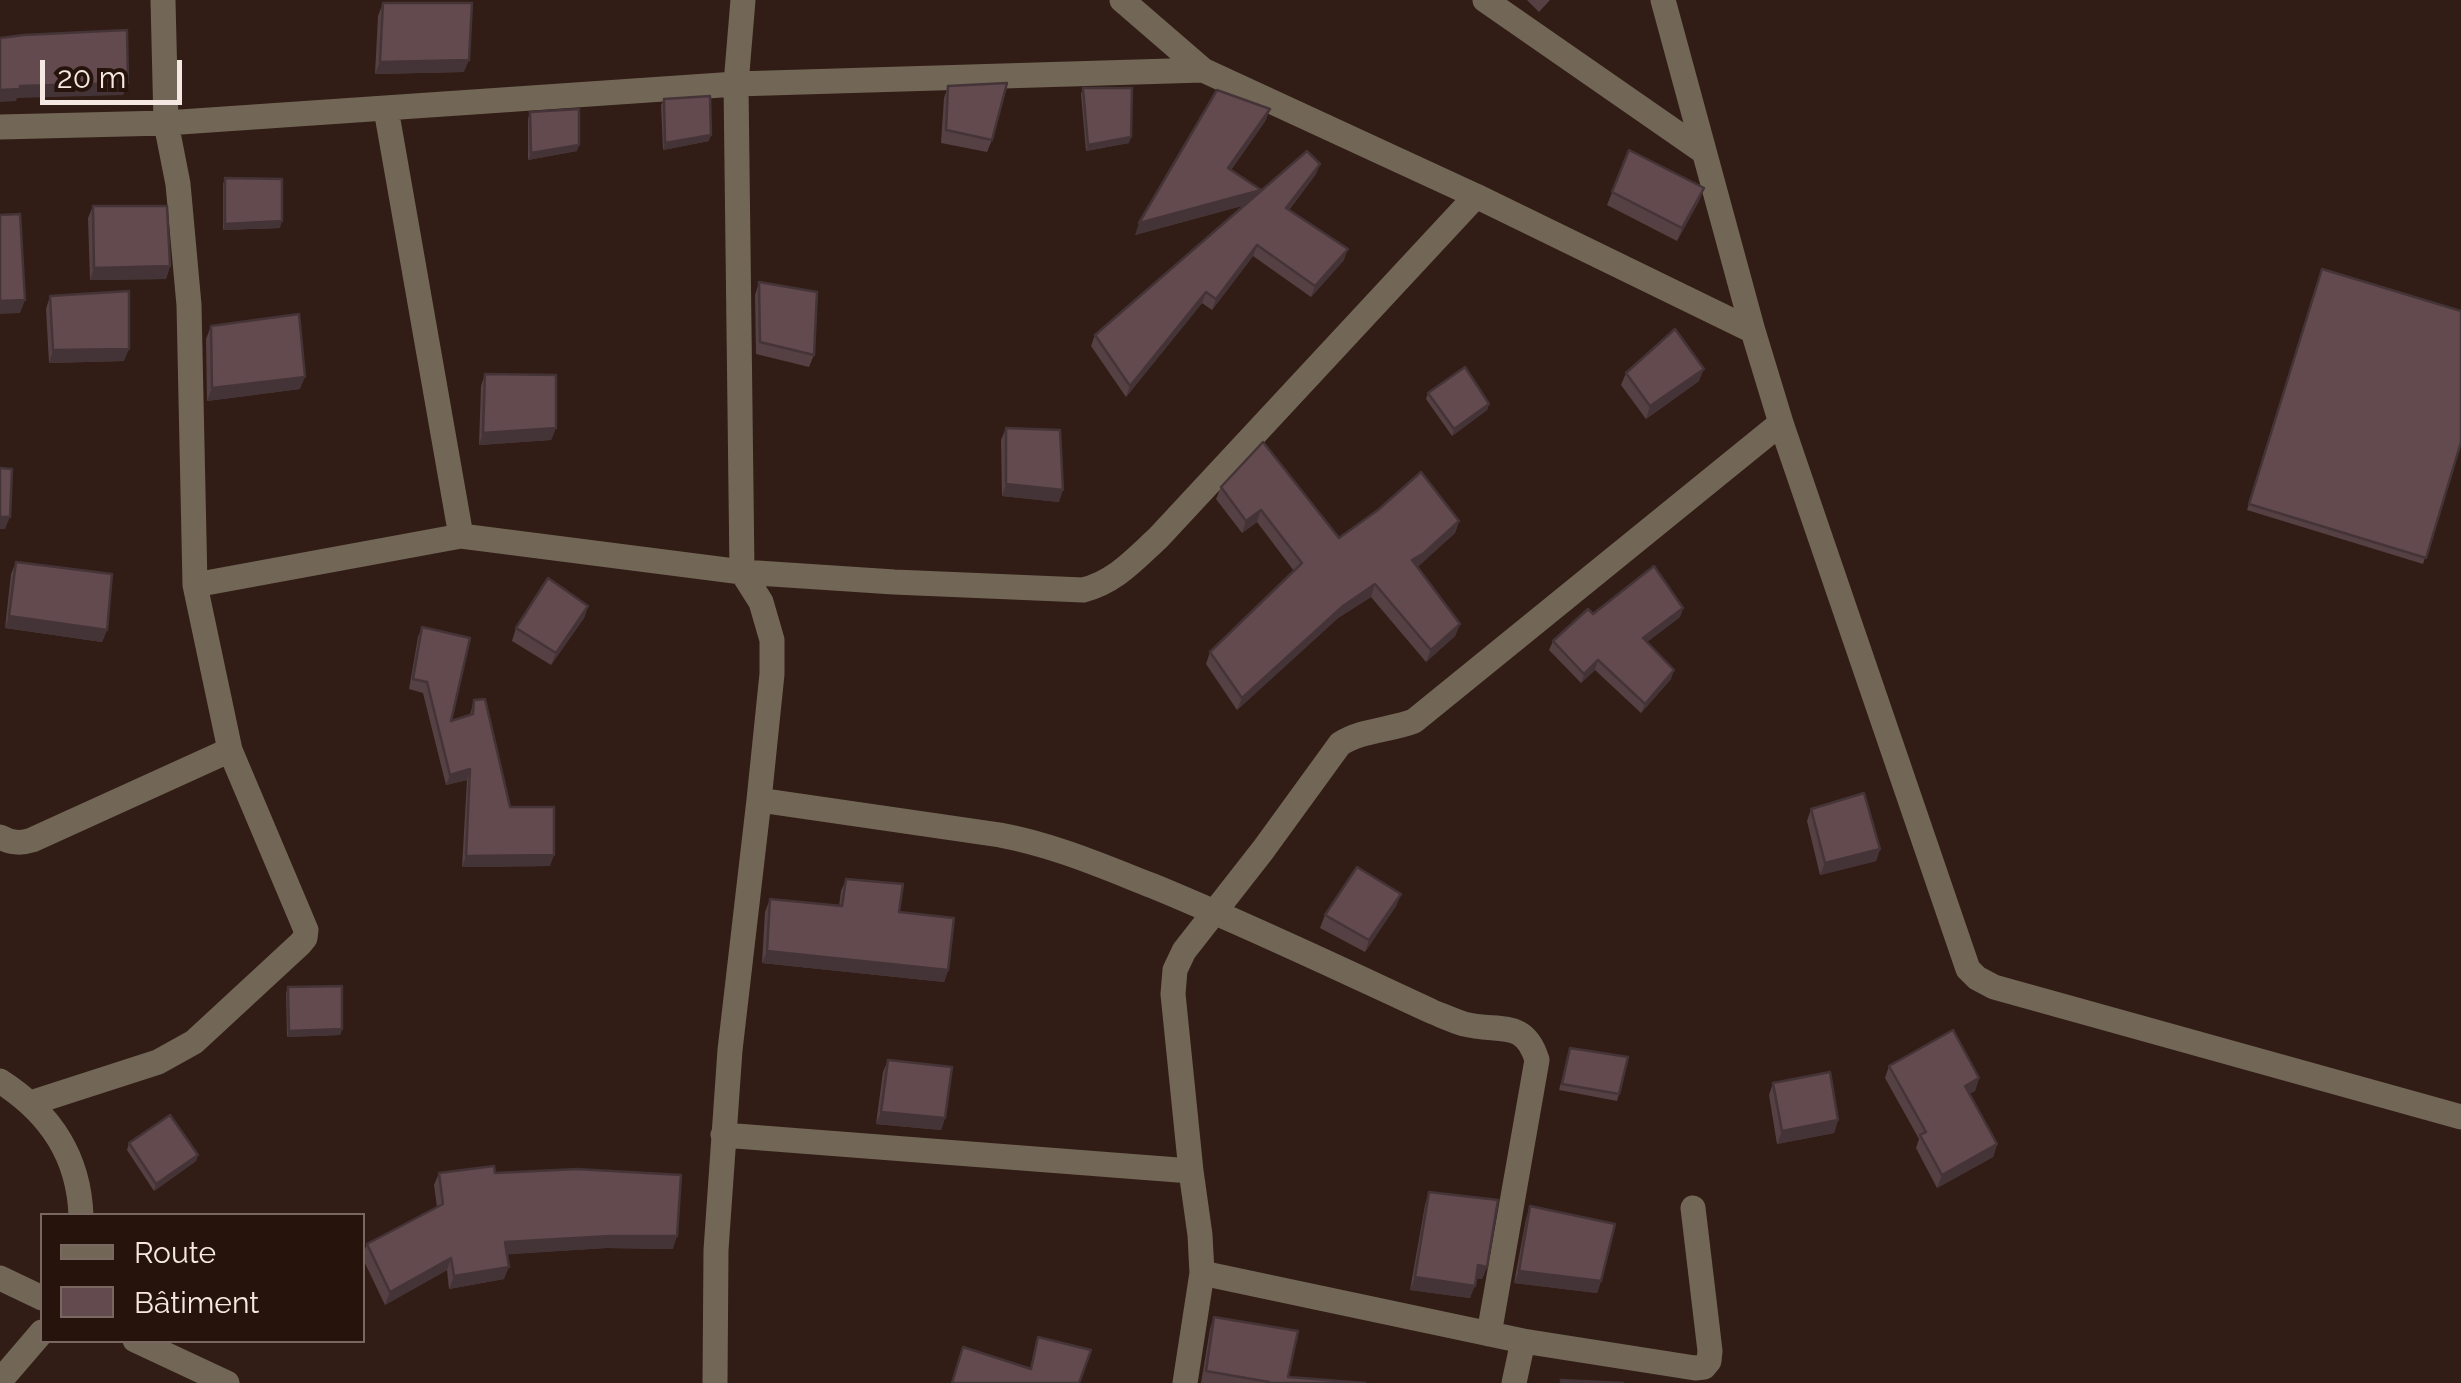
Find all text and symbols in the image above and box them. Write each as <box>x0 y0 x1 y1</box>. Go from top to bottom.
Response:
scale bar <box>45 40 188 102</box>
text: 20 m <box>57 60 126 95</box>
legend <box>40 1213 365 1343</box>
text: Route <box>134 1235 216 1270</box>
text: Bâtiment <box>134 1285 259 1320</box>

